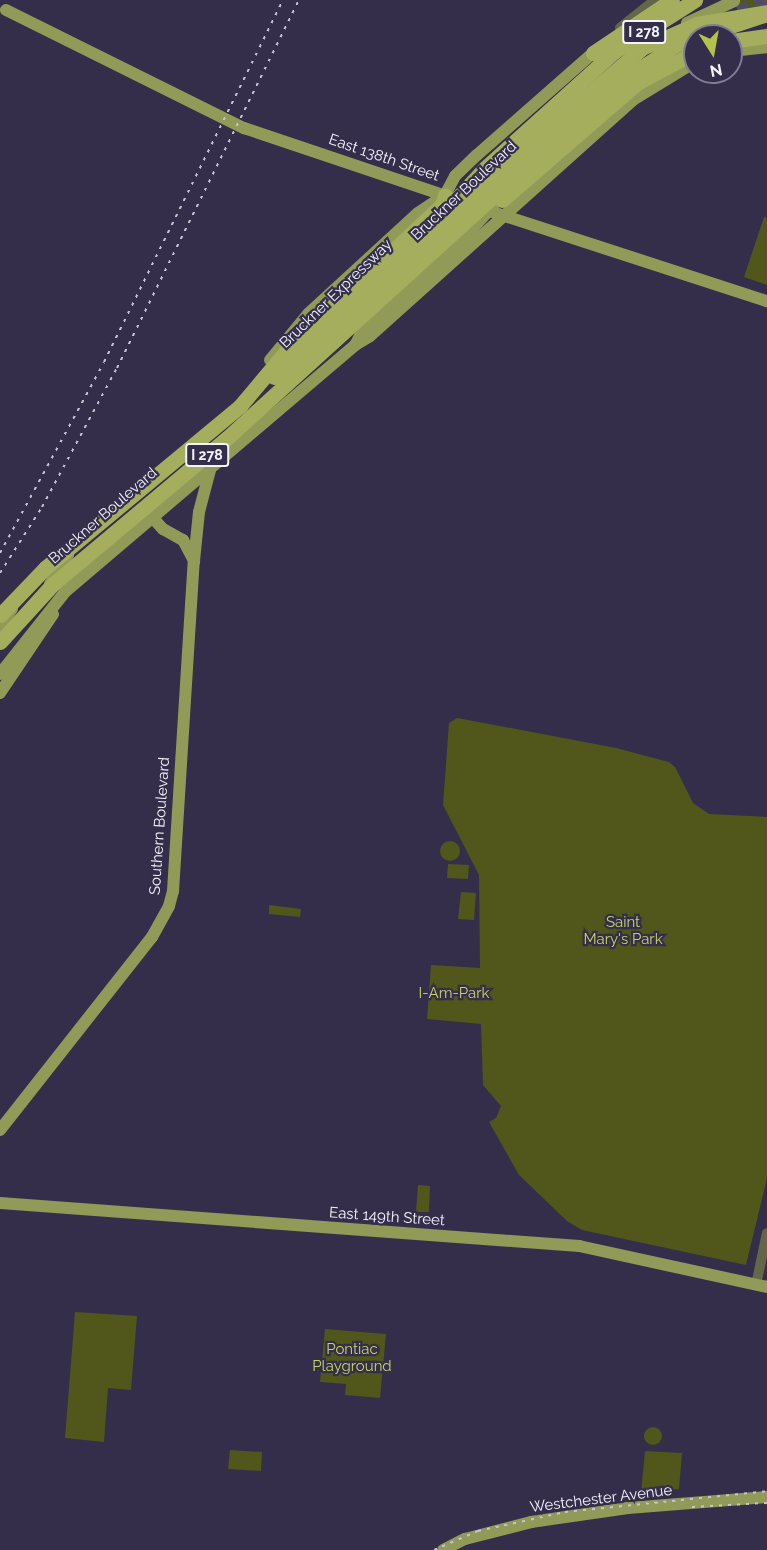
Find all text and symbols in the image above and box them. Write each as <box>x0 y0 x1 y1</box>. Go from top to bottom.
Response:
road number: I 278 <box>622 21 666 43</box>
north arrow <box>683 24 743 84</box>
text: N <box>708 60 724 81</box>
street label: East 138th Street <box>326 131 442 185</box>
street label: Bruckner Boulevard <box>407 137 521 245</box>
street label: Bruckner Expressway <box>276 236 396 352</box>
road number: I 278 <box>184 444 230 466</box>
street label: Bruckner Boulevard <box>45 464 161 568</box>
street label: Southern Boulevard <box>146 756 174 896</box>
park label: Saint Mary's Park <box>583 913 663 948</box>
park label: I-Am-Park <box>419 985 489 1003</box>
street label: East 149th Street <box>329 1204 445 1230</box>
park label: Pontiac Playground <box>312 1340 392 1375</box>
street label: Westchester Avenue <box>528 1481 674 1517</box>

